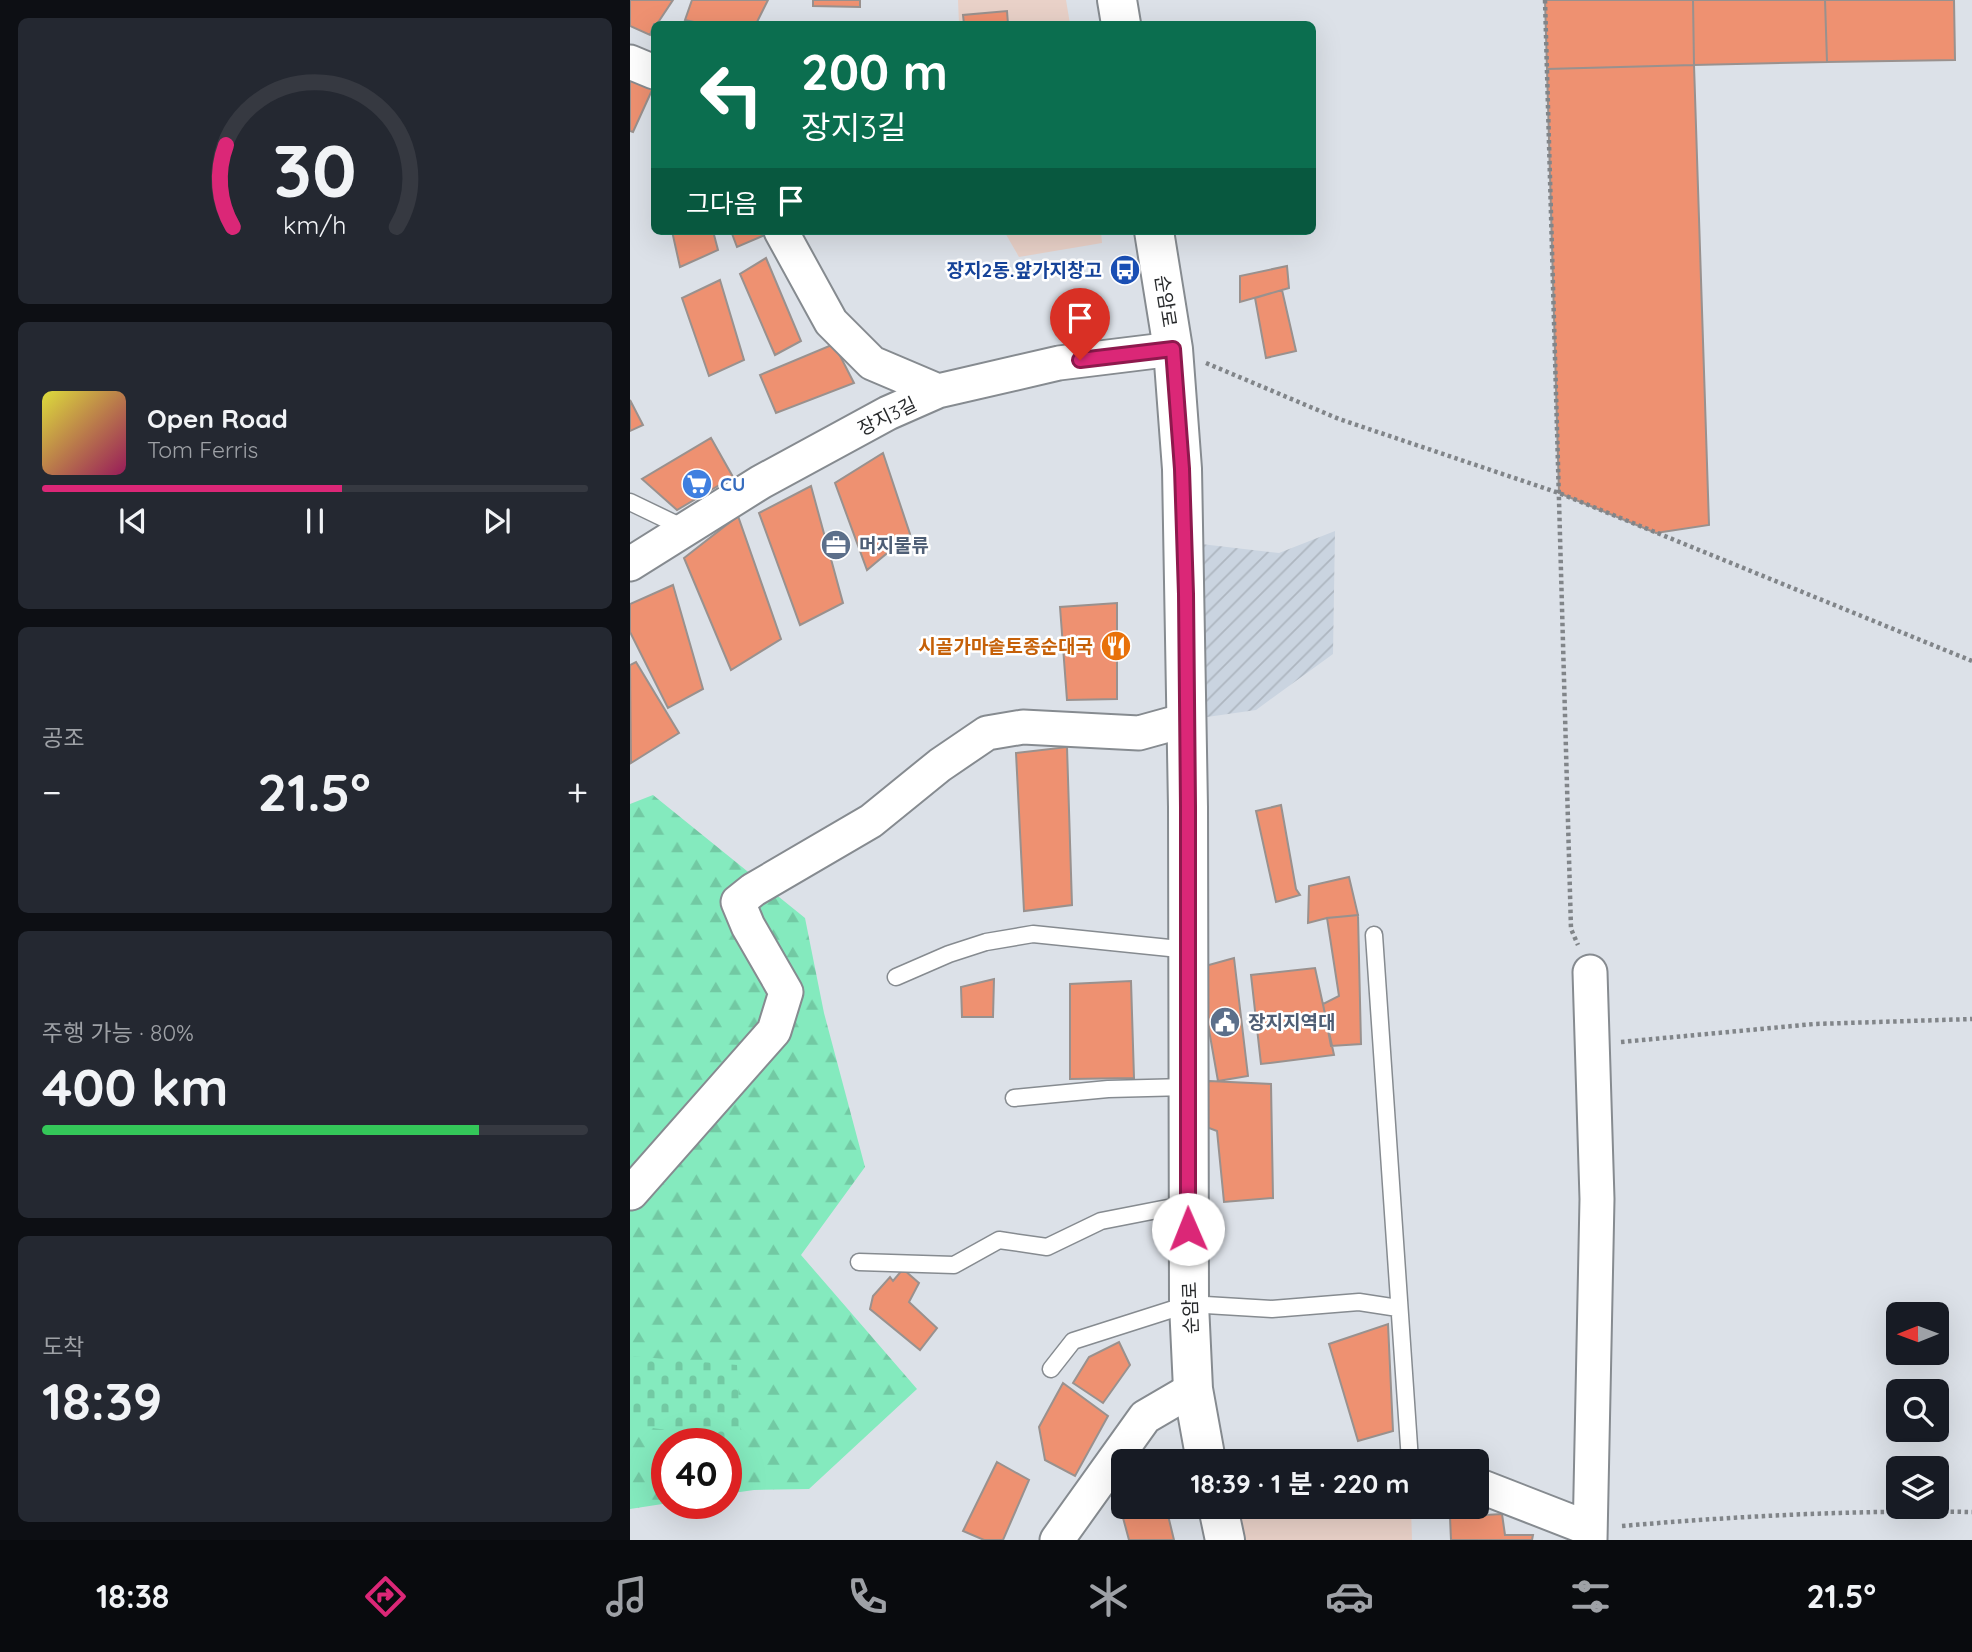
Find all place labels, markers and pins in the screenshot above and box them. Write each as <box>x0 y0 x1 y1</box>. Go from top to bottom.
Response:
bus stop icon: 장지2동.앞가지창고 <box>1108 253 1142 287</box>
place label: 장지2동.앞가지창고 <box>947 258 1102 282</box>
pin <box>1050 288 1110 360</box>
supermarket icon: CU <box>680 467 714 501</box>
place label: CU <box>720 472 745 496</box>
office icon: 머지물류 <box>819 528 853 562</box>
place label: 머지물류 <box>859 533 929 557</box>
restaurant icon: 시골가마솥토종순대국 <box>1099 629 1133 663</box>
place label: 시골가마솥토종순대국 <box>918 634 1093 658</box>
public building icon: 장지지역대 <box>1208 1005 1242 1039</box>
place label: 장지지역대 <box>1248 1010 1335 1034</box>

